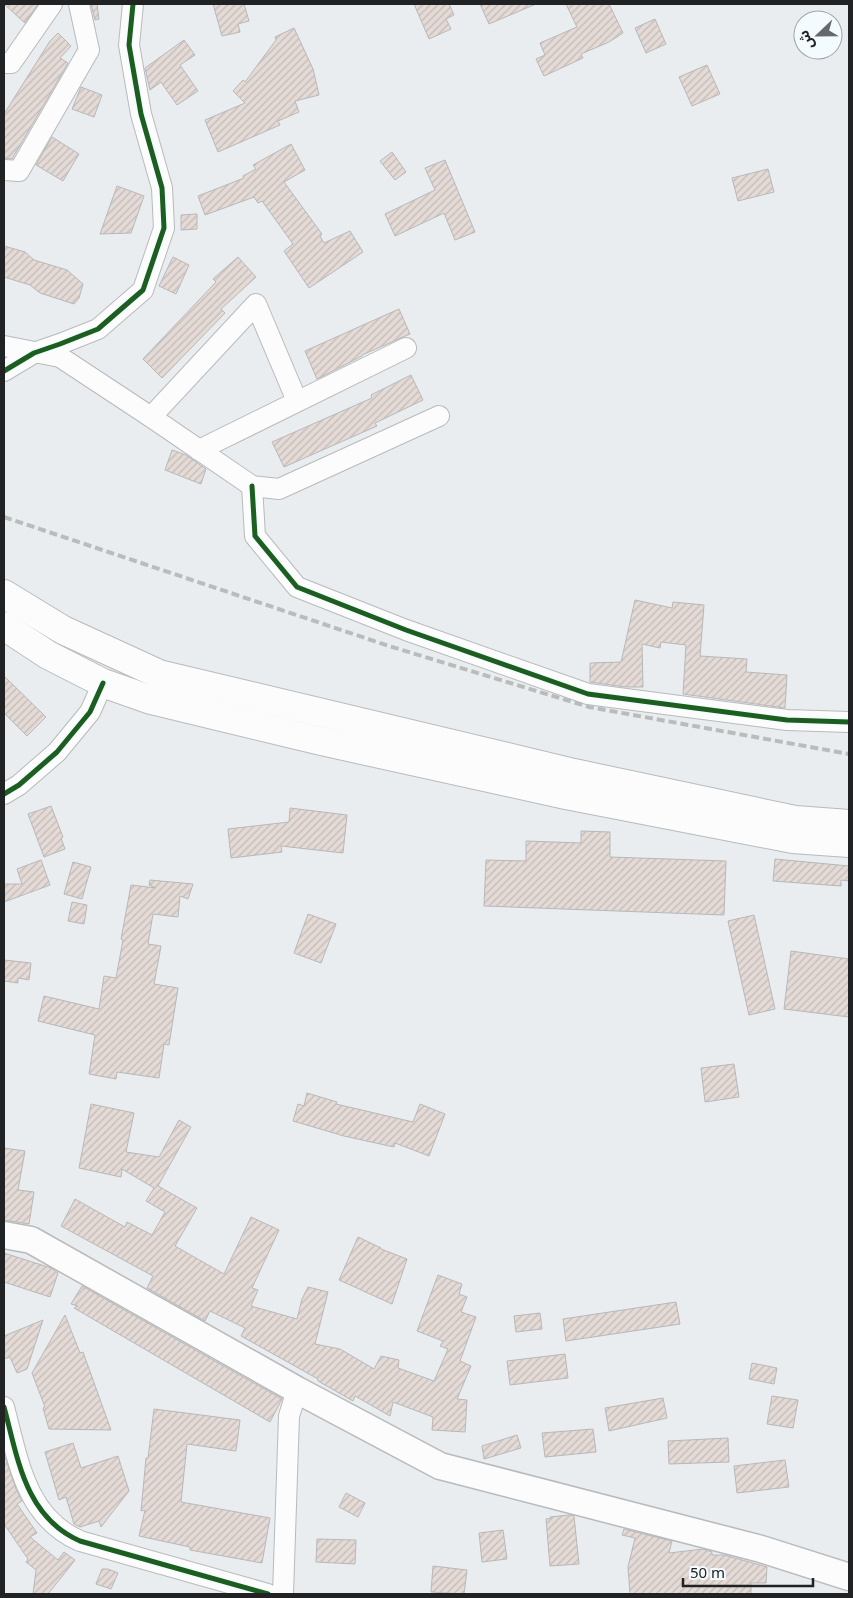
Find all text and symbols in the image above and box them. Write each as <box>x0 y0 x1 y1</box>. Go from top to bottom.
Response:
north arrow <box>793 10 843 60</box>
text: ش <box>793 28 818 53</box>
scale bar <box>683 1556 813 1588</box>
text: 50 m <box>690 1562 725 1582</box>

